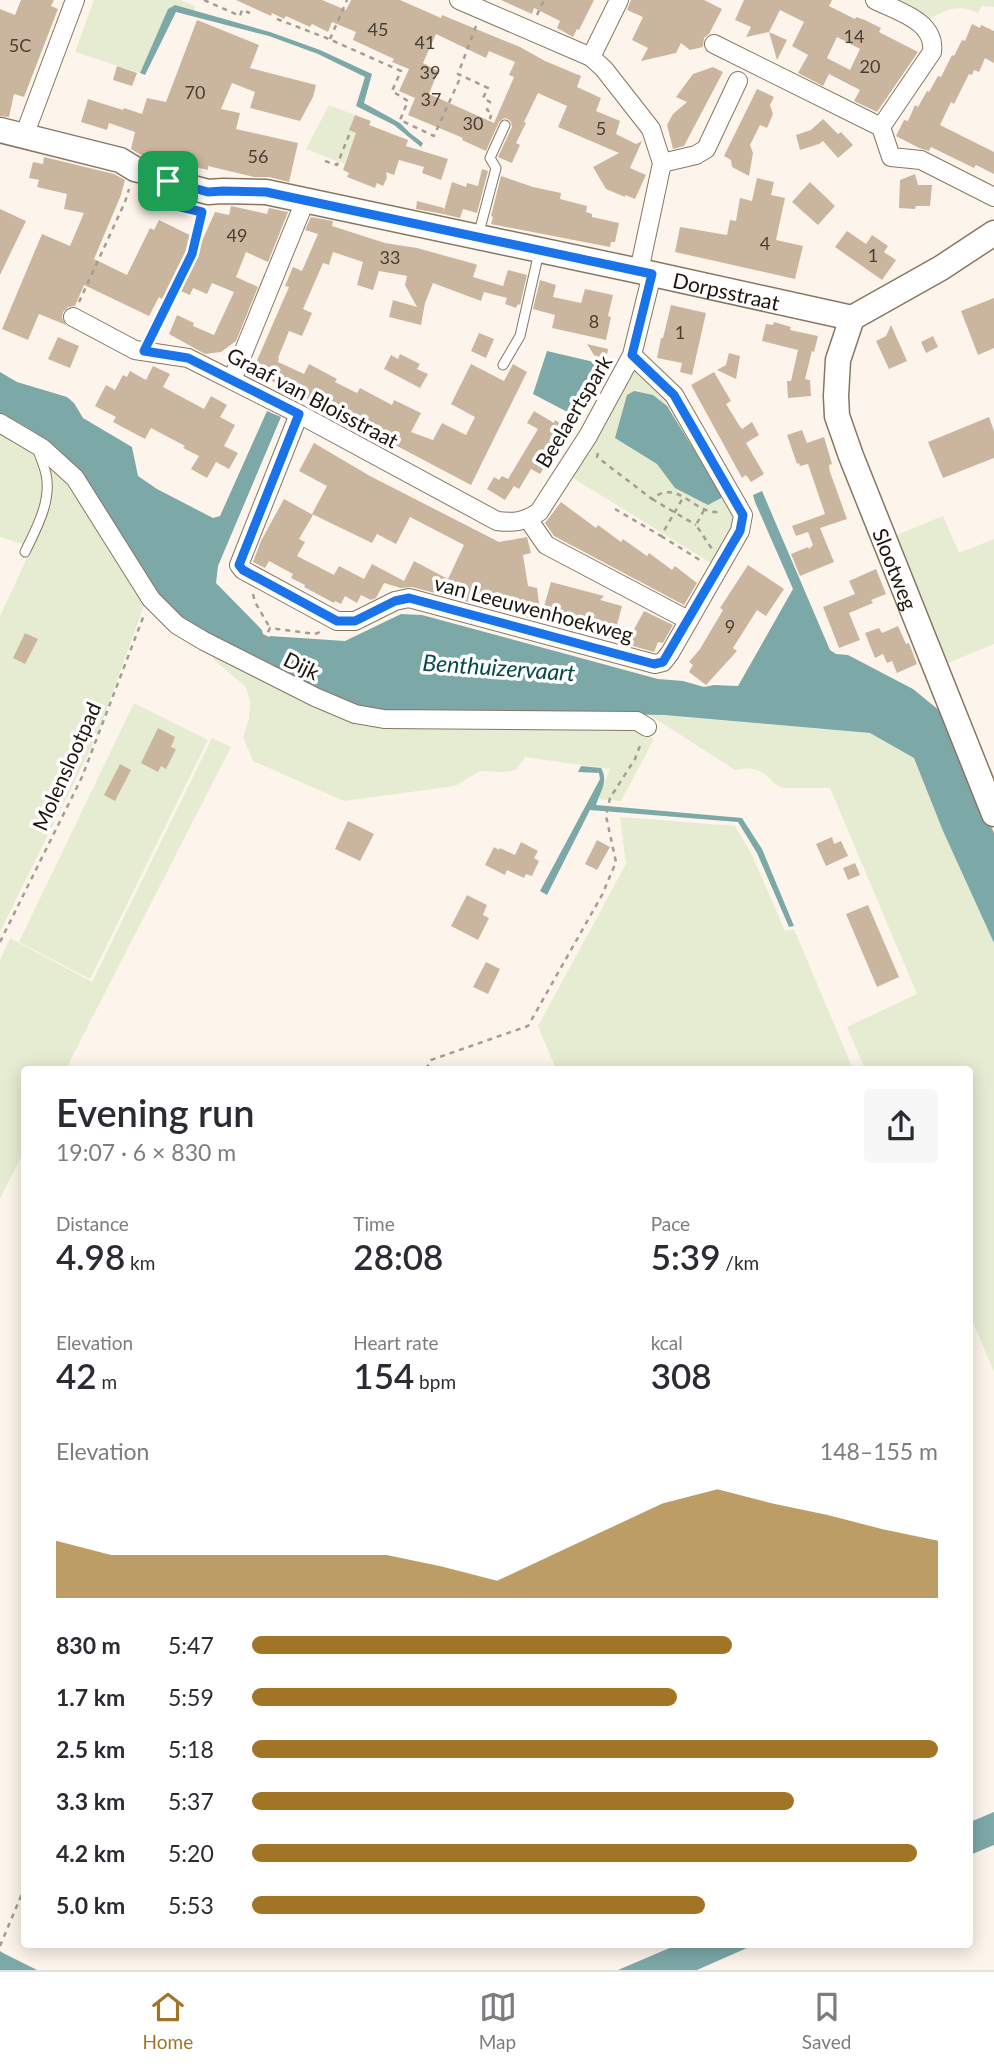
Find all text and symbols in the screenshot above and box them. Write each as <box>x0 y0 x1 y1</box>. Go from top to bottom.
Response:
house number: 45 <box>368 18 388 40</box>
house number: 14 <box>844 25 864 47</box>
house number: 41 <box>415 31 435 53</box>
house number: 5C <box>9 34 31 56</box>
house number: 20 <box>860 55 880 77</box>
house number: 39 <box>420 61 440 83</box>
house number: 70 <box>185 81 205 103</box>
house number: 37 <box>421 88 441 110</box>
house number: 30 <box>463 112 483 134</box>
house number: 5 <box>596 117 606 139</box>
house number: 56 <box>248 145 268 167</box>
pin <box>138 151 198 211</box>
icon: arrive <box>149 162 187 200</box>
house number: 49 <box>227 224 247 246</box>
house number: 4 <box>760 232 770 254</box>
house number: 1 <box>868 244 878 266</box>
house number: 33 <box>380 246 400 268</box>
street label: Dorpsstraat <box>671 266 783 314</box>
house number: 8 <box>589 310 599 332</box>
house number: 1 <box>675 321 685 343</box>
street label: Graaf van Bloisstraat <box>223 341 403 453</box>
street label: Beelaertspark <box>530 350 617 472</box>
street label: Slootweg <box>868 524 924 613</box>
street label: van Leeuwenhoekweg <box>432 569 636 647</box>
house number: 9 <box>725 615 735 637</box>
street label: Dijk <box>280 646 324 684</box>
water label: Benthuizervaart <box>422 648 576 686</box>
street label: Molenslootpad <box>27 698 105 834</box>
text: Evening run <box>56 1089 255 1135</box>
button: share <box>864 1089 938 1163</box>
text: 19:07 · 6 × 830 m <box>56 1138 236 1166</box>
text: Distance <box>56 1212 129 1235</box>
text: Time <box>353 1212 395 1235</box>
text: Pace <box>651 1212 690 1235</box>
text: 4.98 <box>56 1235 125 1277</box>
text: 28:08 <box>353 1235 443 1277</box>
text: 5:39 <box>651 1235 720 1277</box>
text: km <box>125 1251 155 1274</box>
text: /km <box>720 1251 759 1274</box>
text: Elevation <box>56 1331 133 1354</box>
text: Heart rate <box>353 1331 439 1354</box>
text: kcal <box>651 1331 683 1354</box>
text: 42 <box>56 1354 97 1396</box>
text: 154 <box>353 1354 414 1396</box>
text: 308 <box>651 1354 712 1396</box>
text: m <box>97 1370 117 1393</box>
text: bpm <box>414 1370 456 1393</box>
text: Elevation <box>56 1437 149 1465</box>
text: 148–155 m <box>820 1437 938 1465</box>
text: 830 m <box>56 1631 121 1659</box>
text: 5:47 <box>168 1631 214 1659</box>
text: 1.7 km <box>56 1683 125 1711</box>
text: 5:59 <box>168 1683 214 1711</box>
text: 2.5 km <box>56 1735 125 1763</box>
text: 5:18 <box>168 1735 214 1763</box>
text: 3.3 km <box>56 1787 125 1815</box>
text: 5:37 <box>168 1787 214 1815</box>
text: 4.2 km <box>56 1839 125 1867</box>
text: 5:20 <box>168 1839 214 1867</box>
text: 5.0 km <box>56 1891 125 1919</box>
text: 5:53 <box>168 1891 214 1919</box>
tab: Home <box>143 1988 193 2053</box>
tab: Map <box>479 1988 517 2053</box>
tab: Saved <box>802 1988 851 2053</box>

